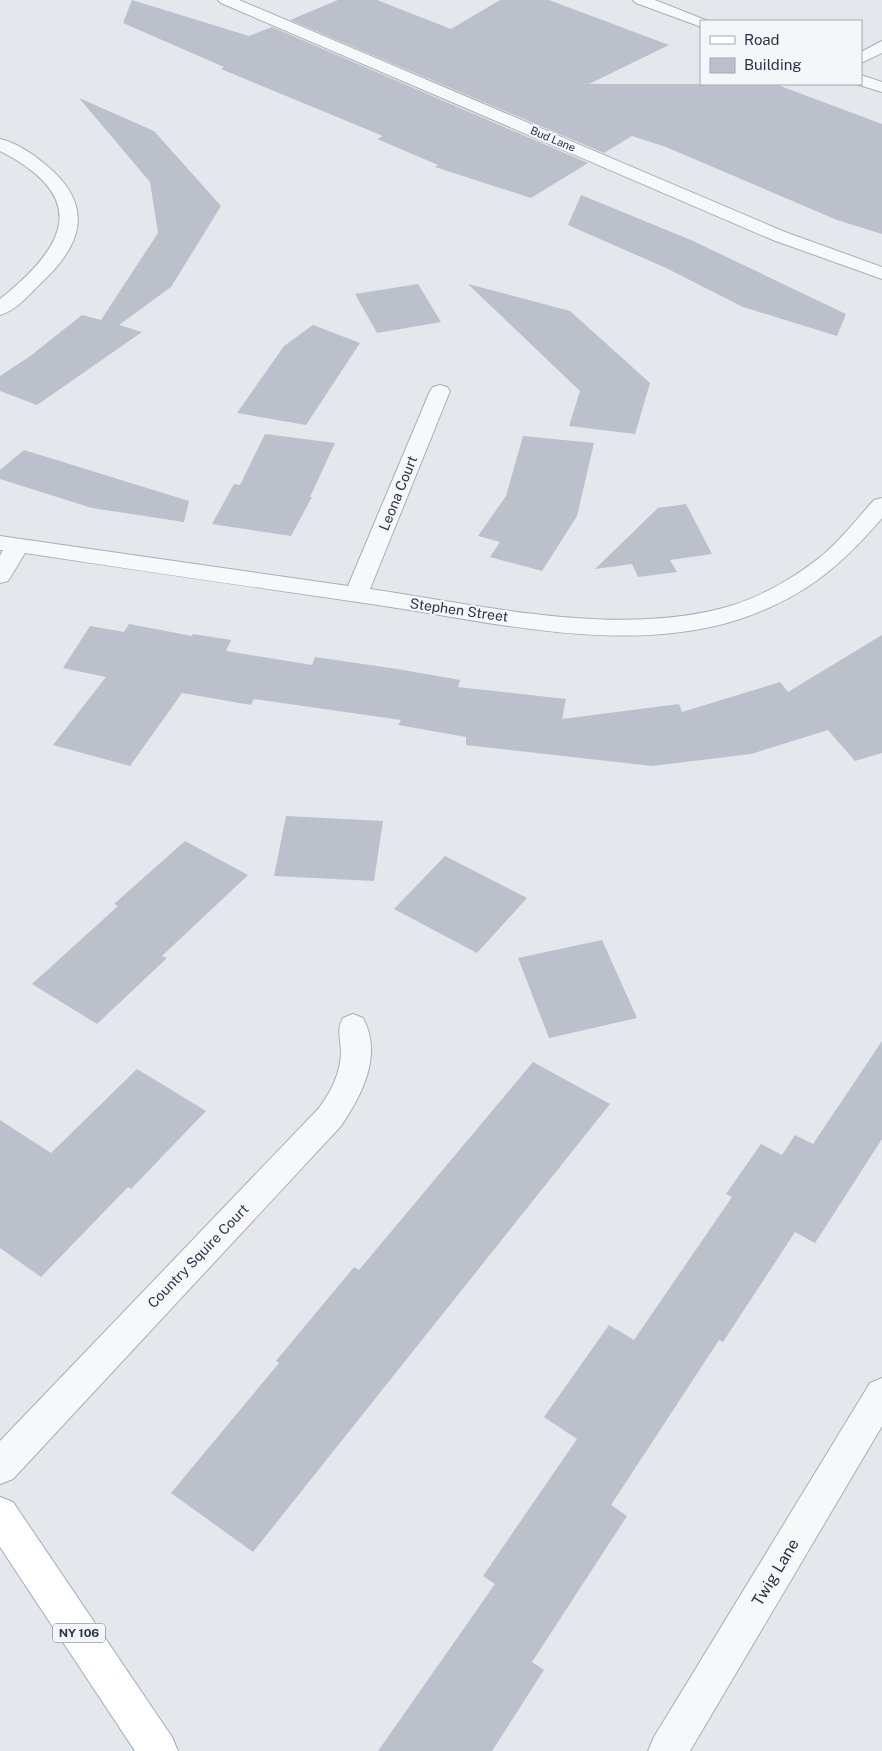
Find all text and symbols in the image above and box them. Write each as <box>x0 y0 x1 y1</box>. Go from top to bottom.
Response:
legend <box>700 20 862 85</box>
text: Road <box>744 31 780 48</box>
text: Building <box>744 56 802 73</box>
street label: Bud Lane <box>529 124 577 154</box>
street label: Leona Court <box>376 453 420 533</box>
street label: Stephen Street <box>409 595 509 625</box>
street label: Country Squire Court <box>144 1201 252 1311</box>
street label: Twig Lane <box>748 1535 803 1609</box>
road number: NY 106 <box>53 1624 105 1642</box>

